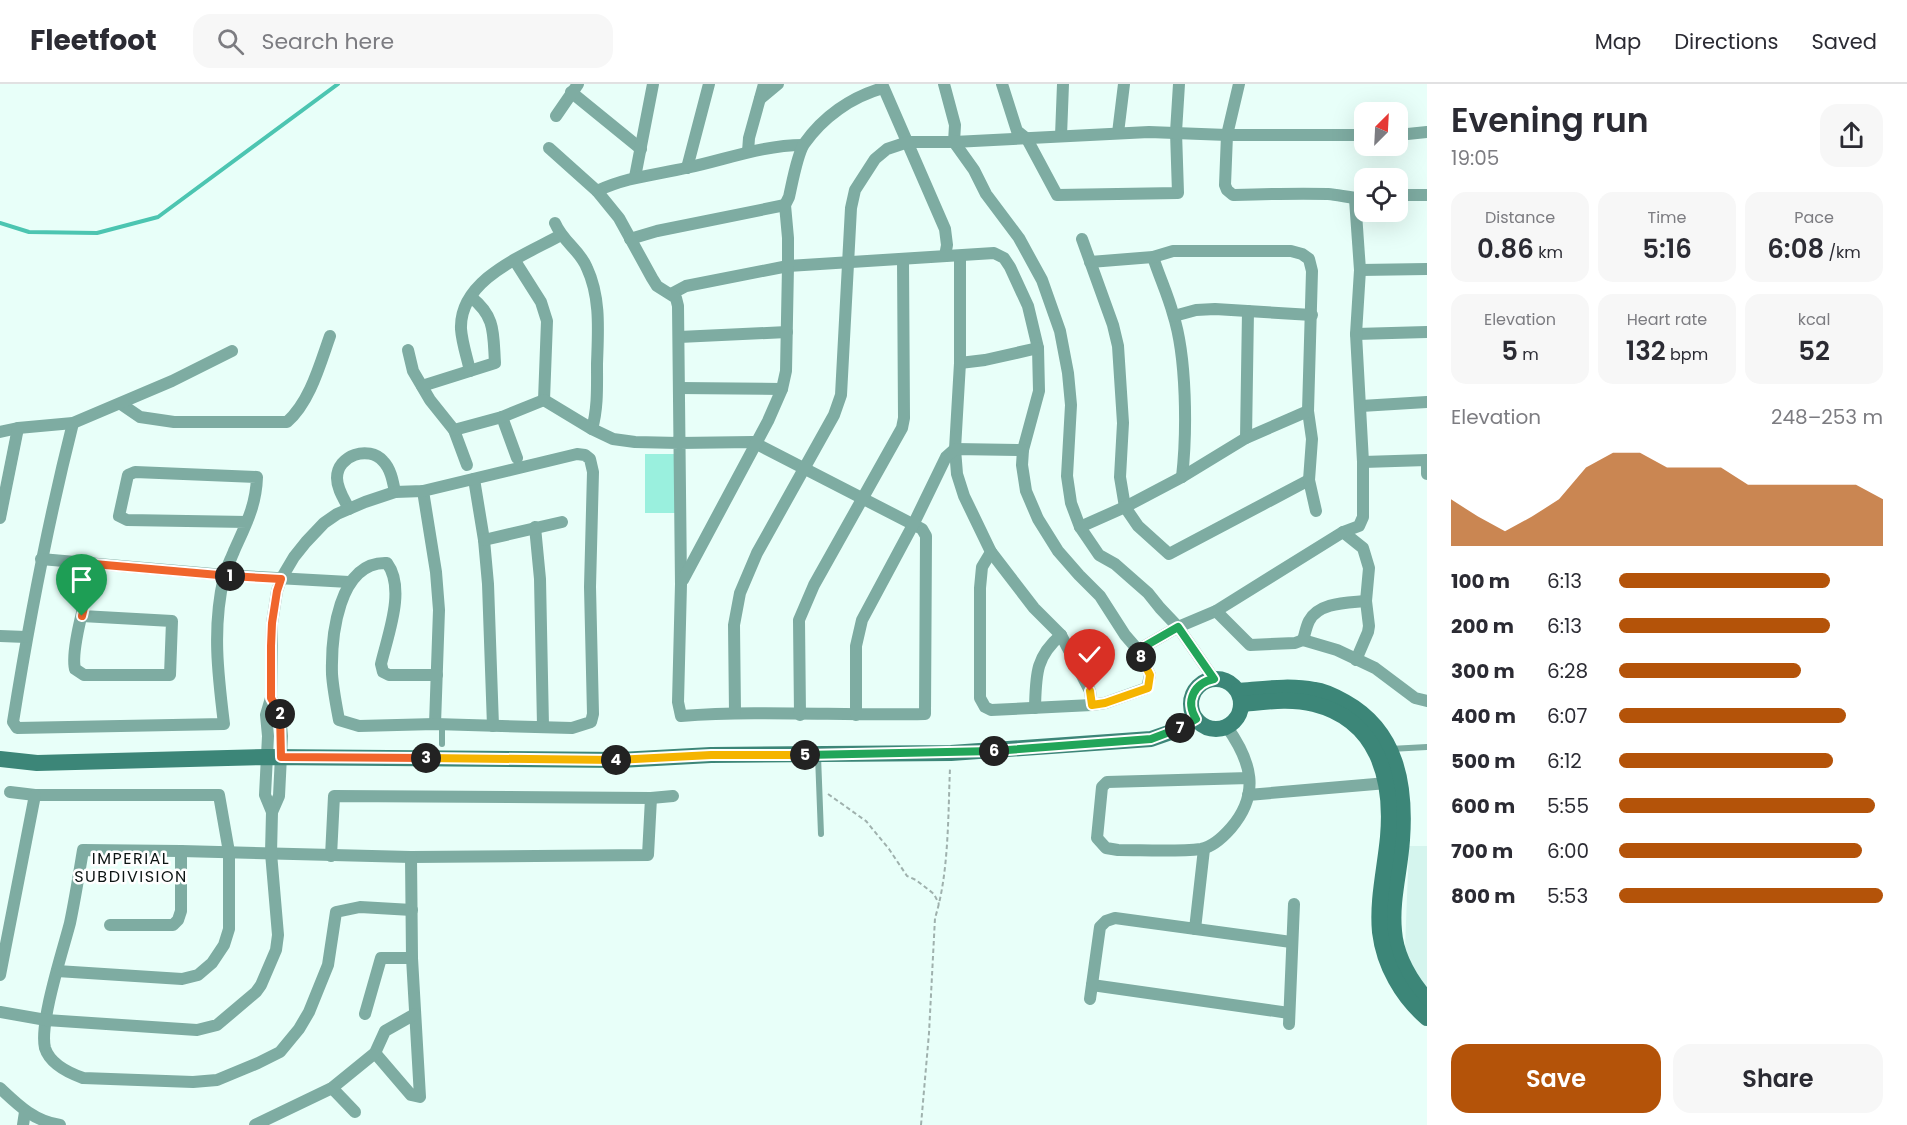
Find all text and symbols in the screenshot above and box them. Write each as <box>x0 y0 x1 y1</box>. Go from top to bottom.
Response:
search box <box>193 14 613 68</box>
text: Fleetfoot <box>30 21 157 60</box>
icon: search <box>214 25 247 58</box>
text: Search here <box>262 26 394 57</box>
text: Map <box>1595 27 1641 56</box>
text: Directions <box>1674 27 1778 56</box>
text: Saved <box>1811 27 1877 56</box>
text: Evening run <box>1451 97 1649 144</box>
north arrow <box>1354 102 1408 156</box>
map controls <box>1354 102 1408 222</box>
button: share <box>1820 104 1883 167</box>
text: 19:05 <box>1451 144 1499 172</box>
button: locate <box>1354 168 1408 222</box>
text: Distance <box>1485 206 1555 229</box>
text: Time <box>1648 206 1687 229</box>
text: Pace <box>1794 206 1834 229</box>
text: 0.86 <box>1477 231 1534 267</box>
text: 5:16 <box>1642 231 1692 267</box>
text: 6:08 <box>1767 231 1824 267</box>
text: km <box>1534 241 1563 264</box>
text: /km <box>1824 241 1861 264</box>
text: Elevation <box>1484 308 1556 331</box>
text: Heart rate <box>1627 308 1707 331</box>
text: kcal <box>1798 308 1830 331</box>
text: 5 <box>1501 333 1518 369</box>
text: 132 <box>1626 333 1666 369</box>
text: 52 <box>1798 333 1830 369</box>
text: m <box>1518 343 1539 366</box>
text: bpm <box>1666 343 1708 366</box>
text: Elevation <box>1451 403 1541 431</box>
text: 248–253 m <box>1771 403 1883 431</box>
pin <box>56 554 107 616</box>
pin: 1 <box>215 561 245 591</box>
icon: arrive <box>65 563 98 596</box>
text: 1 <box>227 564 233 587</box>
text: 100 m <box>1451 567 1510 595</box>
text: 6:13 <box>1547 567 1582 595</box>
text: 200 m <box>1451 612 1514 640</box>
text: 6:13 <box>1547 612 1582 640</box>
pin <box>1064 629 1115 691</box>
icon: check <box>1073 638 1106 671</box>
pin: 8 <box>1126 642 1156 672</box>
text: 8 <box>1136 645 1146 668</box>
text: 300 m <box>1451 657 1515 685</box>
text: 6:28 <box>1547 657 1588 685</box>
pin: 2 <box>265 699 295 729</box>
text: 2 <box>275 702 285 725</box>
text: 400 m <box>1451 702 1516 730</box>
text: 6:07 <box>1547 702 1587 730</box>
pin: 7 <box>1165 713 1195 743</box>
text: 7 <box>1176 716 1184 739</box>
pin: 6 <box>979 736 1009 766</box>
text: 6 <box>989 739 999 762</box>
pin: 5 <box>790 740 820 770</box>
pin: 3 <box>411 743 441 773</box>
text: 5 <box>800 743 810 766</box>
pin: 4 <box>601 745 631 775</box>
text: 3 <box>421 746 431 769</box>
text: 500 m <box>1451 747 1516 775</box>
text: 6:12 <box>1547 747 1582 775</box>
text: 4 <box>611 748 621 771</box>
text: 600 m <box>1451 792 1515 820</box>
text: 5:55 <box>1547 792 1589 820</box>
text: 700 m <box>1451 837 1513 865</box>
text: 6:00 <box>1547 837 1589 865</box>
district label: IMPERIAL SUBDIVISION <box>74 847 188 888</box>
text: 800 m <box>1451 882 1515 910</box>
text: 5:53 <box>1547 882 1588 910</box>
button: Save <box>1451 1044 1661 1113</box>
button: Share <box>1673 1044 1883 1113</box>

